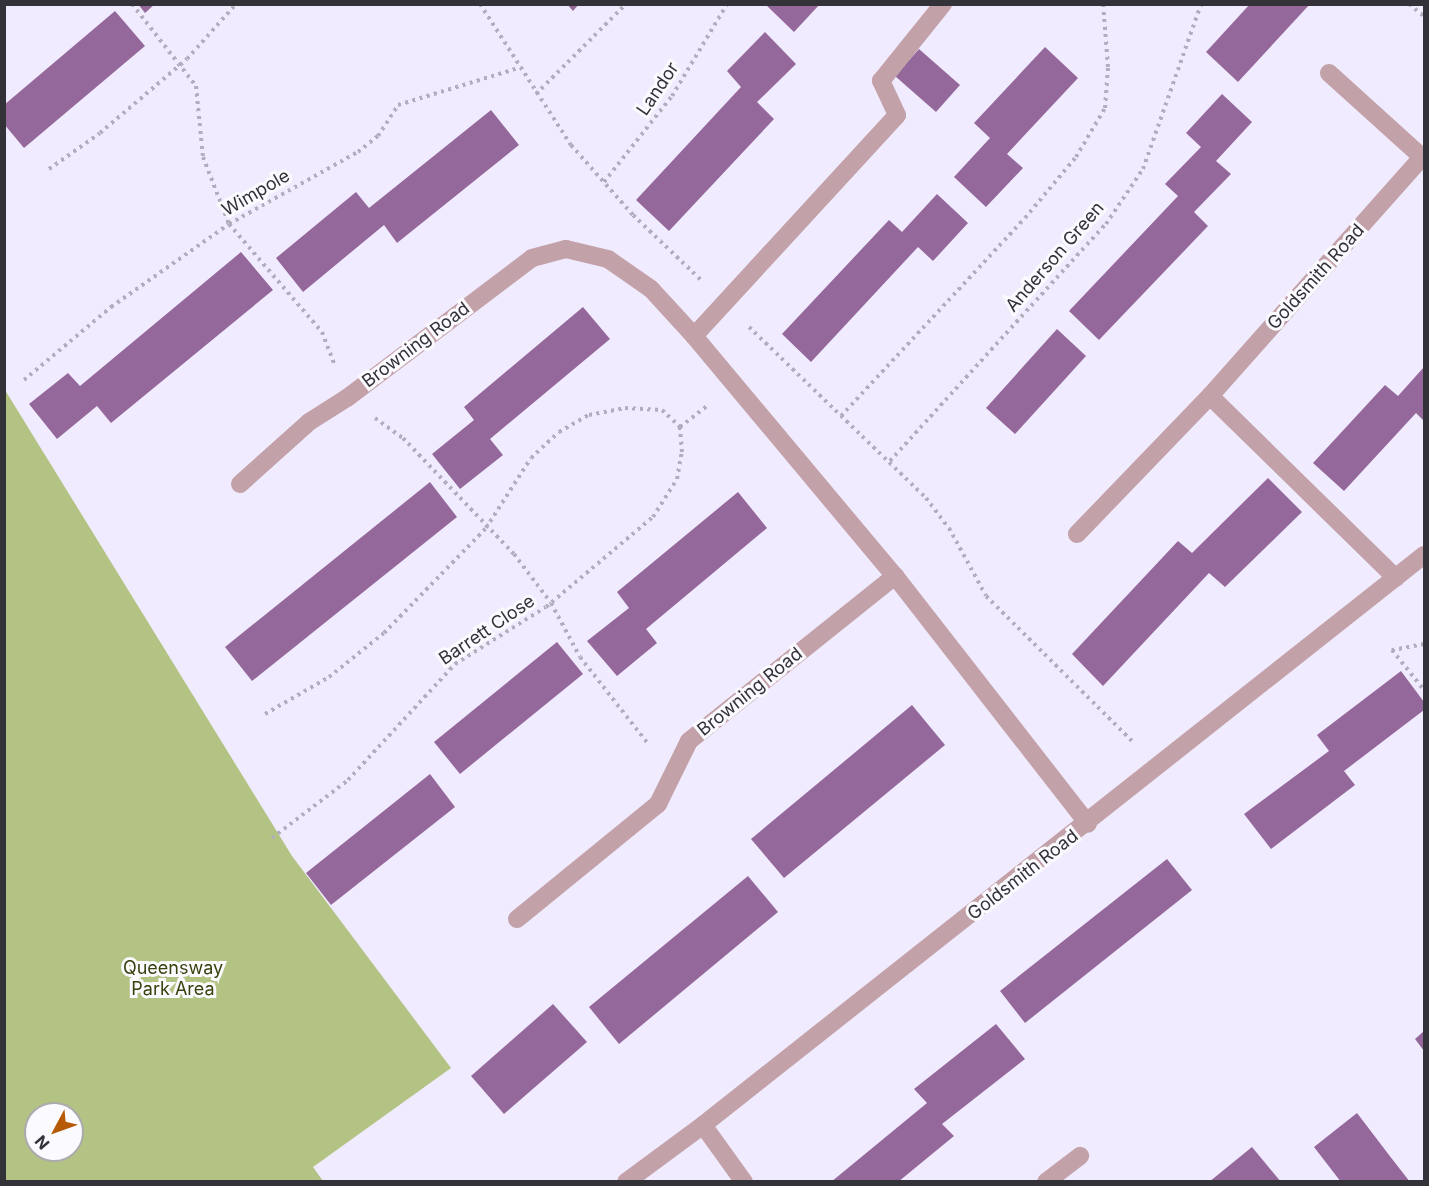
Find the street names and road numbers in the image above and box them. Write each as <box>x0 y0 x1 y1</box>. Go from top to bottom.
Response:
street label: Landor <box>632 58 684 120</box>
street label: Wimpole <box>218 165 294 221</box>
street label: Anderson Green <box>1001 198 1109 316</box>
street label: Goldsmith Road <box>1263 220 1369 334</box>
street label: Browning Road <box>358 298 474 392</box>
street label: Barrett Close <box>435 590 539 670</box>
street label: Browning Road <box>693 643 807 741</box>
street label: Goldsmith Road <box>963 825 1083 925</box>

